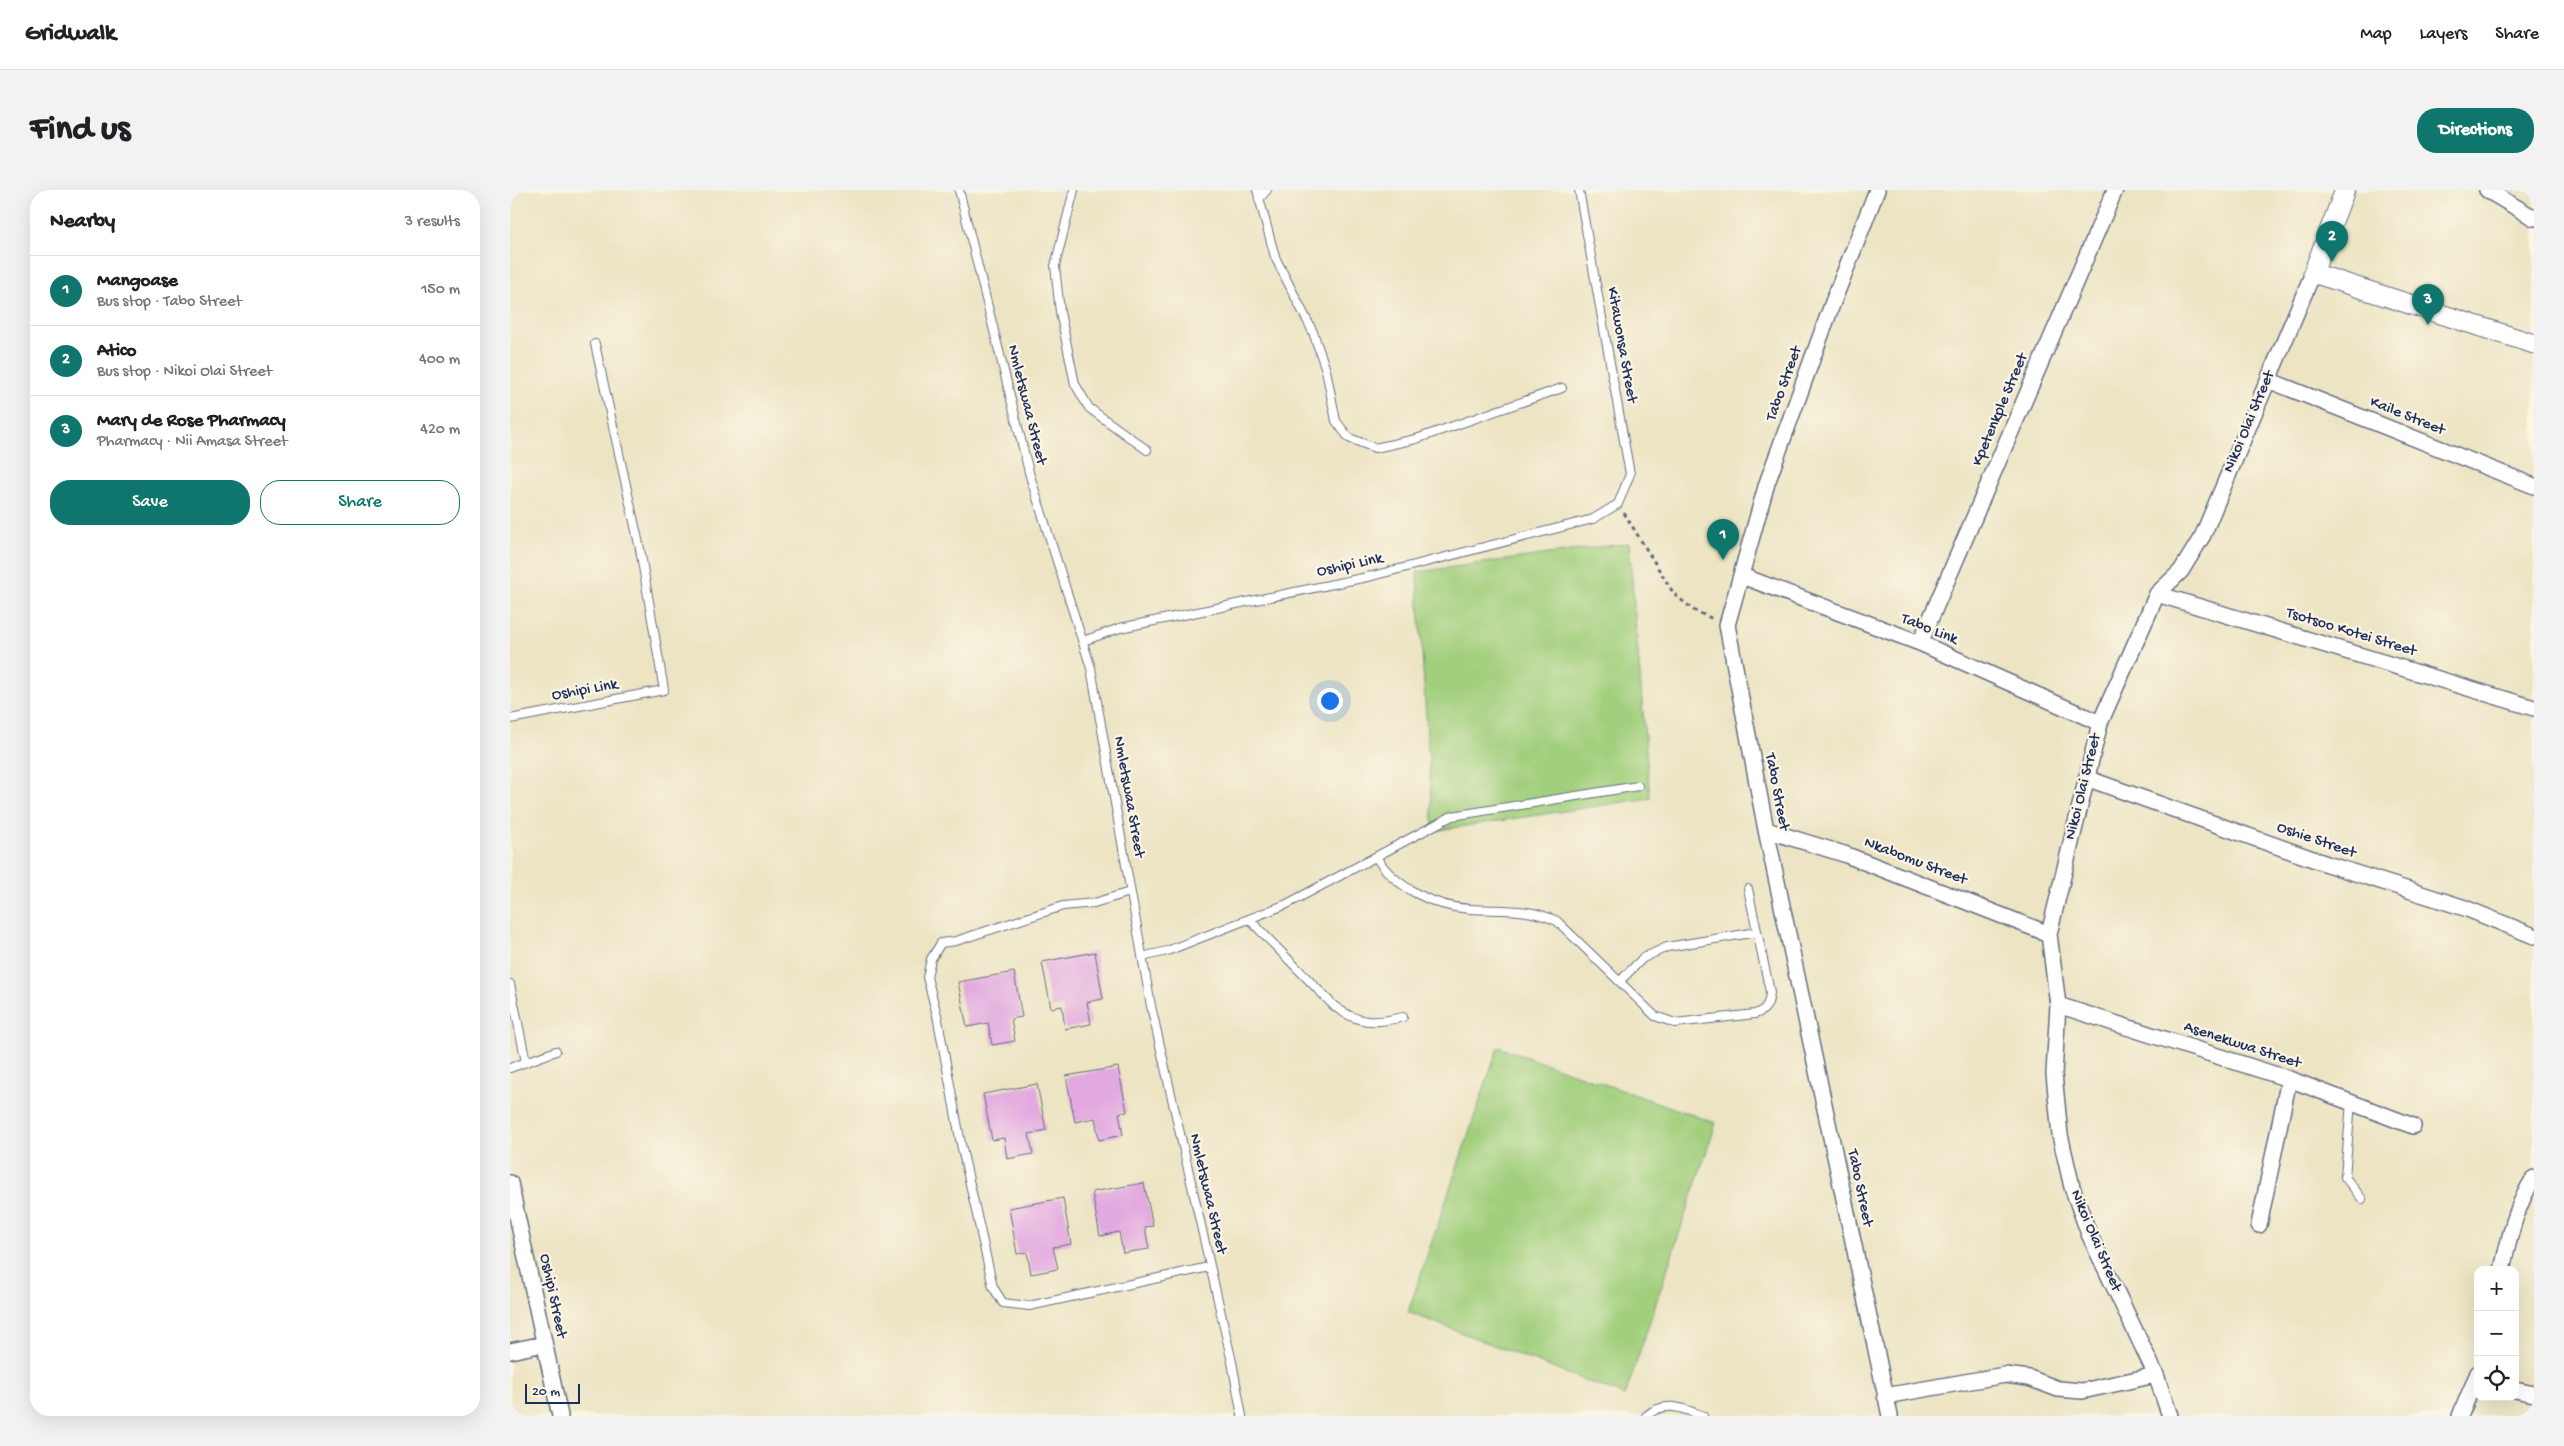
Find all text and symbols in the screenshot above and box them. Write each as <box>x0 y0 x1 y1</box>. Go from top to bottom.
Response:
text: Gridwalk <box>25 20 116 49</box>
text: Map <box>2360 24 2392 45</box>
text: Layers <box>2420 24 2467 45</box>
text: Share <box>2495 24 2539 45</box>
button: Directions <box>2417 108 2534 153</box>
text: Find us <box>30 110 130 151</box>
text: Nearby <box>50 210 115 235</box>
text: 3 results <box>405 213 460 232</box>
pin: 2 <box>2316 221 2348 262</box>
text: Mangoase <box>97 270 178 293</box>
text: 1 <box>63 281 69 300</box>
text: 150 m <box>421 281 460 300</box>
pin: 3 <box>2412 284 2444 325</box>
street label: Kitawonsa Street <box>1601 286 1641 406</box>
text: Bus stop · Tabo Street <box>97 293 242 312</box>
text: Atico <box>97 340 136 363</box>
street label: Nmletswaa Street <box>1002 343 1050 468</box>
street label: Tabo Street <box>1762 343 1808 425</box>
street label: Kpetenkple Street <box>1969 349 2034 469</box>
text: 2 <box>62 351 70 370</box>
text: 400 m <box>419 351 460 370</box>
text: Bus stop · Nikoi Olai Street <box>97 363 272 382</box>
street label: Nikoi Olai Street <box>2220 367 2281 476</box>
street label: Kaile Street <box>2367 393 2449 441</box>
text: Mary de Rose Pharmacy <box>97 410 286 433</box>
text: 3 <box>62 421 70 440</box>
text: 420 m <box>420 421 460 440</box>
text: Pharmacy · Nii Amasa Street <box>97 433 287 452</box>
button: Save <box>50 480 250 525</box>
button: Share <box>260 480 460 525</box>
pin: 1 <box>1707 519 1739 560</box>
street label: Oshipi Link <box>1315 549 1386 582</box>
street label: Tsotsoo Kotei Street <box>2283 604 2420 662</box>
street label: Tabo Link <box>1897 610 1962 651</box>
street label: Oshipi Link <box>550 676 621 706</box>
your location <box>1317 688 1343 714</box>
street label: Nikoi Olai Street <box>2062 731 2107 842</box>
street label: Nmletswaa Street <box>1108 735 1148 860</box>
street label: Tabo Street <box>1759 751 1793 834</box>
street label: Oshie Street <box>2274 819 2359 864</box>
street label: Nkabomu Street <box>1861 834 1970 891</box>
street label: Asenekwua Street <box>2181 1018 2304 1074</box>
street label: Nmletswaa Street <box>1184 1132 1230 1257</box>
street label: Tabo Street <box>1841 1147 1877 1230</box>
street label: Nikoi Olai Street <box>2065 1187 2126 1296</box>
street label: Oshipi Street <box>534 1252 570 1341</box>
map controls <box>2474 1266 2519 1401</box>
button: + <box>2474 1266 2519 1311</box>
button: − <box>2474 1311 2519 1356</box>
button: locate <box>2474 1356 2519 1401</box>
scale bar <box>525 1381 580 1404</box>
text: 20 m <box>532 1384 560 1401</box>

